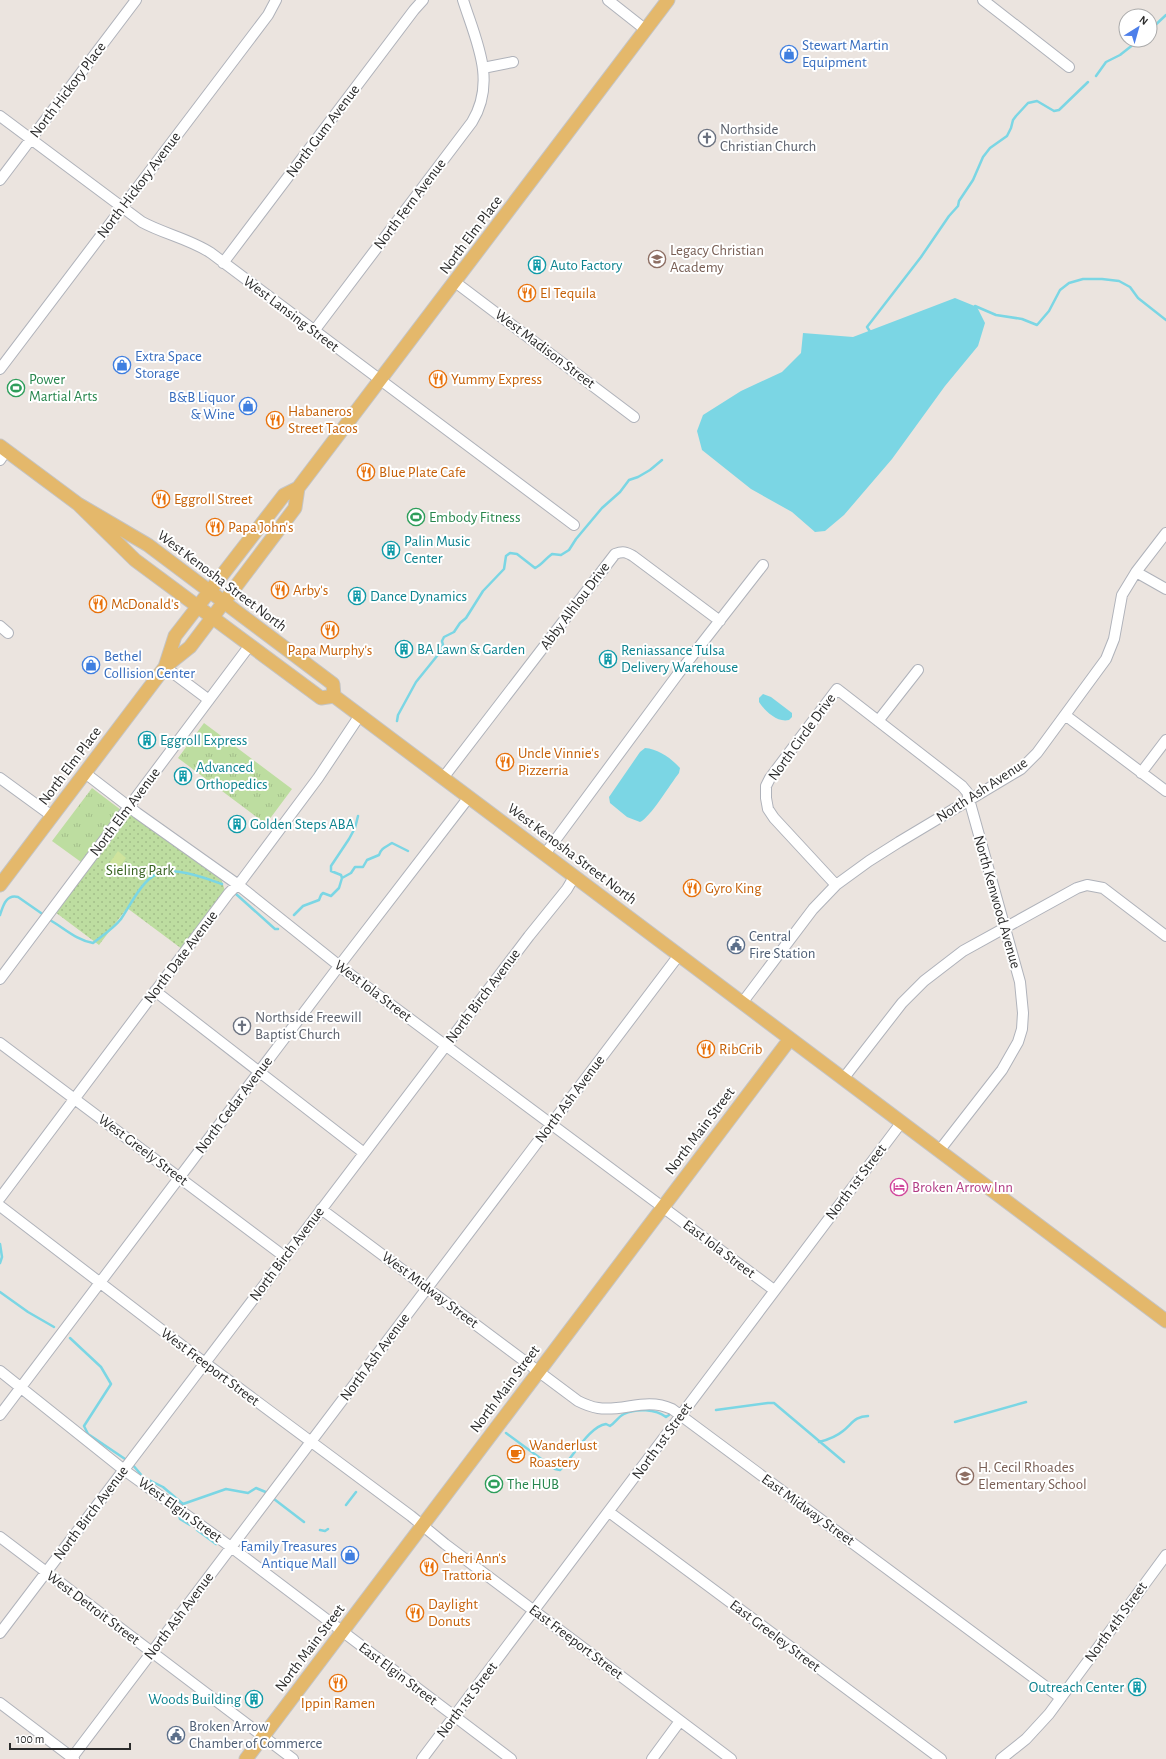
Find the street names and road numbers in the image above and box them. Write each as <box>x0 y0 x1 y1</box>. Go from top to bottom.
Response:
street label: North Hickory Place <box>27 39 109 141</box>
street label: North Gum Avenue <box>283 82 363 180</box>
street label: North Hickory Avenue <box>94 129 184 241</box>
street label: North Fern Avenue <box>371 156 449 252</box>
street label: North Elm Place <box>437 193 505 277</box>
street label: West Lansing Street <box>240 273 342 355</box>
street label: West Madison Street <box>492 307 598 391</box>
street label: West Kenosha Street North <box>155 528 289 634</box>
street label: Abby Alhlou Drive <box>537 559 613 653</box>
street label: North Circle Drive <box>766 691 839 783</box>
street label: North Elm Place <box>36 724 104 808</box>
street label: North Ash Avenue <box>934 755 1030 825</box>
street label: North Elm Avenue <box>87 765 163 859</box>
street label: West Kenosha Street North <box>505 801 639 907</box>
street label: North Kenwood Avenue <box>971 834 1023 970</box>
street label: North Date Avenue <box>141 908 221 1006</box>
street label: North Birch Avenue <box>443 946 523 1046</box>
street label: West Iola Street <box>332 957 414 1025</box>
street label: North Ash Avenue <box>532 1052 608 1146</box>
street label: North Cedar Avenue <box>193 1054 275 1156</box>
street label: North Main Street <box>662 1084 738 1177</box>
street label: West Greely Street <box>95 1112 191 1189</box>
street label: North 1st Street <box>823 1141 889 1223</box>
street label: North Birch Avenue <box>247 1204 327 1304</box>
street label: East Iola Street <box>680 1217 758 1281</box>
street label: West Midway Street <box>379 1249 481 1331</box>
street label: North Ash Avenue <box>337 1310 413 1404</box>
street label: West Freeport Street <box>158 1325 262 1409</box>
street label: North Main Street <box>467 1342 543 1435</box>
street label: North 1st Street <box>629 1400 695 1482</box>
street label: North Birch Avenue <box>51 1463 131 1563</box>
street label: East Midway Street <box>759 1471 857 1549</box>
street label: West Elgin Street <box>135 1475 225 1546</box>
street label: West Detroit Street <box>44 1568 143 1648</box>
street label: North Ash Avenue <box>141 1569 217 1663</box>
street label: North 4th Street <box>1082 1579 1150 1665</box>
street label: East Greeley Street <box>727 1597 823 1675</box>
street label: North Main Street <box>272 1601 348 1694</box>
street label: East Freeport Street <box>526 1602 626 1682</box>
street label: East Elgin Street <box>356 1640 440 1708</box>
street label: North 1st Street <box>434 1659 500 1741</box>

